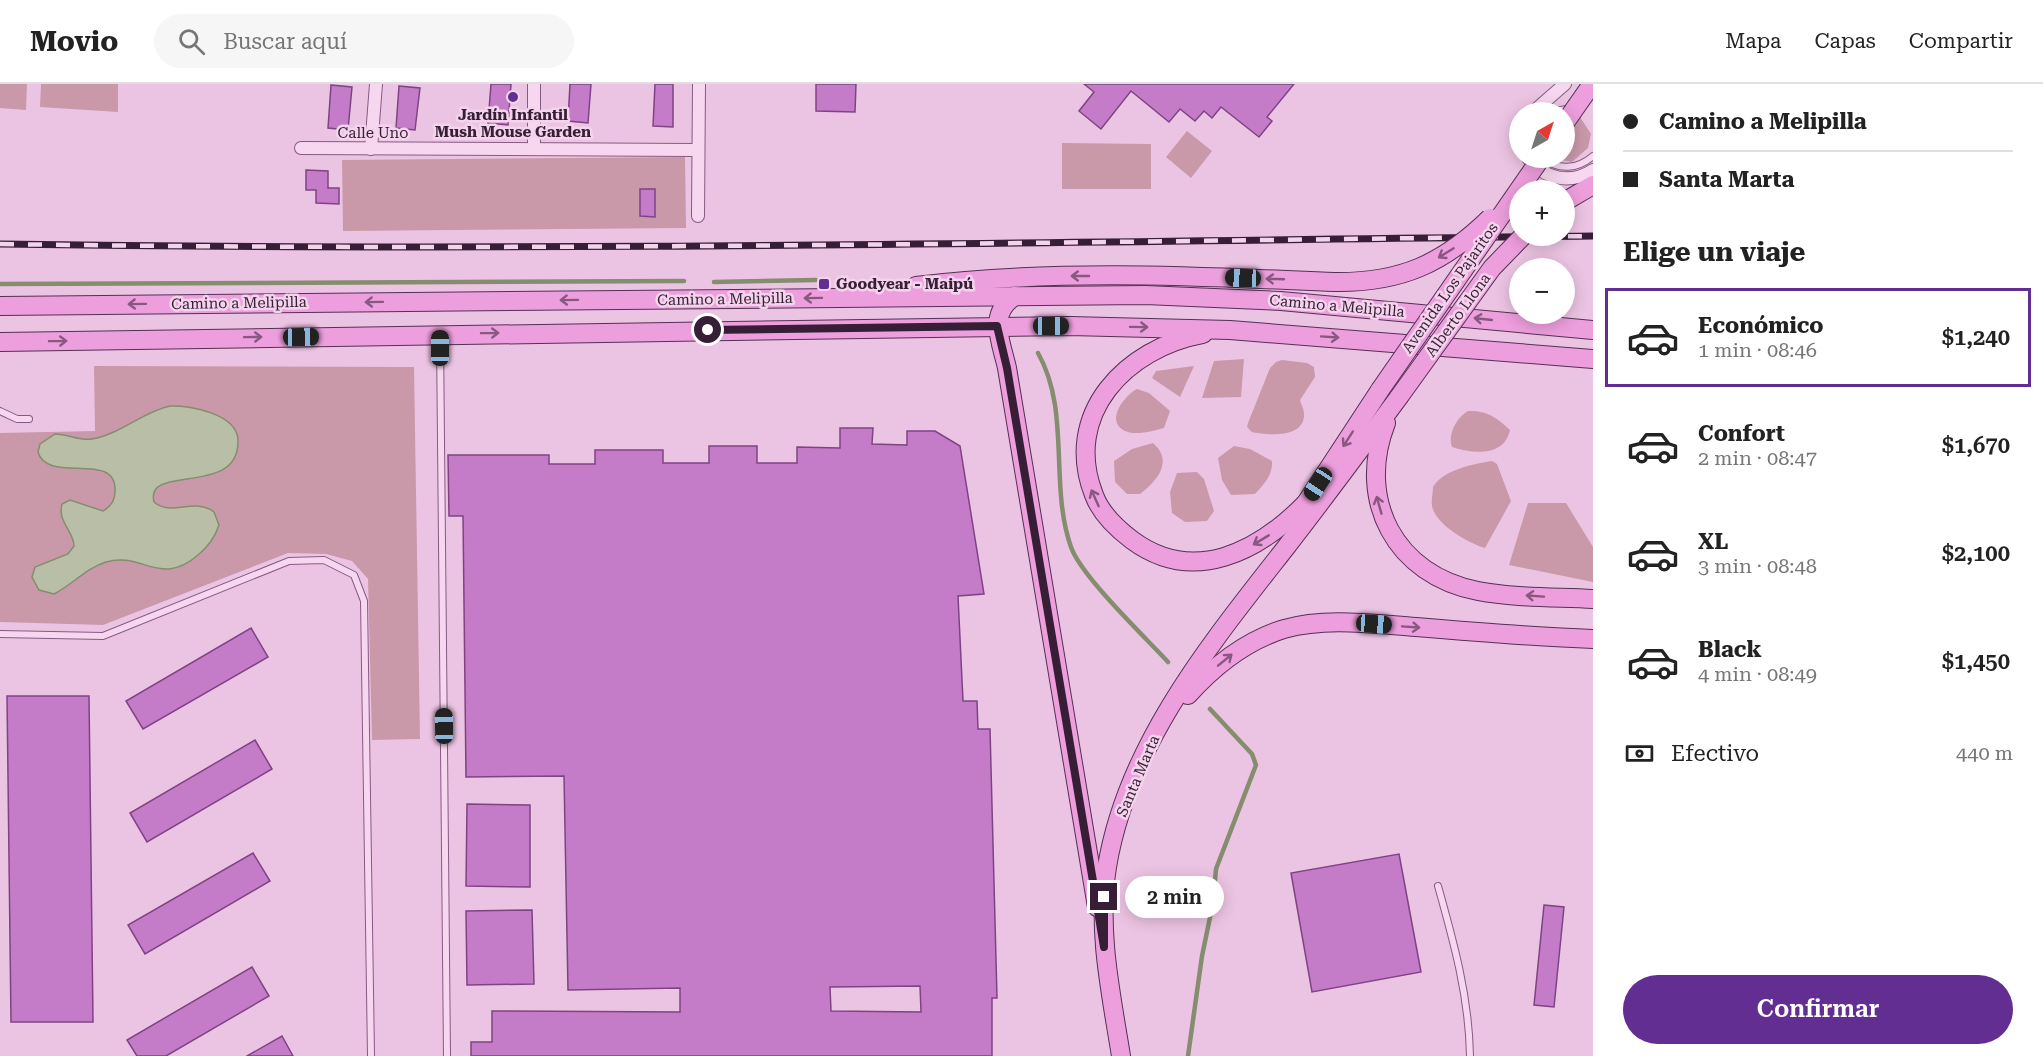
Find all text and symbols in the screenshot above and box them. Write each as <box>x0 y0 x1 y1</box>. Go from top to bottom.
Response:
search box <box>154 14 574 68</box>
text: Movio <box>30 25 118 58</box>
icon: search <box>175 25 208 58</box>
text: Buscar aquí <box>223 29 347 54</box>
text: Mapa <box>1725 29 1781 53</box>
text: Capas <box>1814 29 1876 53</box>
text: Compartir <box>1909 29 2013 53</box>
marker: Jardín Infantil Mush Mouse Garden <box>506 90 520 104</box>
north arrow <box>1509 102 1575 168</box>
map controls <box>1509 102 1575 324</box>
place label: Jardín Infantil Mush Mouse Garden <box>435 106 591 141</box>
text: Camino a Melipilla <box>1659 109 1867 134</box>
street label: Calle Uno <box>338 124 408 142</box>
text: Santa Marta <box>1659 167 1794 192</box>
button: + <box>1509 180 1575 246</box>
street label: Avenida Los Pajaritos <box>1398 219 1502 357</box>
text: Elige un viaje <box>1623 236 1805 268</box>
one-way arrow <box>1438 248 1455 260</box>
button: − <box>1509 258 1575 324</box>
car <box>1225 268 1261 288</box>
one-way arrow <box>1071 270 1091 282</box>
street label: Alberto Llona <box>1422 270 1494 360</box>
one-way arrow <box>1266 274 1286 285</box>
place label: Goodyear - Maipú <box>836 275 973 293</box>
marker: Goodyear - Maipú <box>817 277 831 291</box>
street label: Camino a Melipilla <box>657 289 793 309</box>
street label: Camino a Melipilla <box>1269 291 1405 321</box>
one-way arrow <box>804 292 824 303</box>
street label: Camino a Melipilla <box>171 293 307 313</box>
one-way arrow <box>560 294 580 306</box>
one-way arrow <box>365 296 385 308</box>
one-way arrow <box>128 298 148 310</box>
icon: car <box>1626 311 1680 365</box>
one-way arrow <box>1473 313 1493 324</box>
text: Económico <box>1698 313 1824 338</box>
route start <box>694 316 721 343</box>
car <box>1033 317 1069 335</box>
one-way arrow <box>1129 321 1149 333</box>
text: $1,240 <box>1942 325 2010 350</box>
car <box>283 328 319 346</box>
one-way arrow <box>480 328 500 339</box>
car <box>431 330 449 366</box>
one-way arrow <box>243 332 263 343</box>
one-way arrow <box>1320 332 1340 343</box>
one-way arrow <box>48 335 68 347</box>
text: 1 min · 08:46 <box>1698 338 1817 362</box>
icon: car <box>1626 419 1680 473</box>
text: Confort <box>1698 421 1785 446</box>
one-way arrow <box>1342 430 1354 447</box>
text: $1,670 <box>1942 433 2010 458</box>
text: 2 min · 08:47 <box>1698 446 1817 470</box>
car <box>1301 464 1335 504</box>
one-way arrow <box>1089 489 1101 507</box>
one-way arrow <box>1373 496 1384 515</box>
icon: car <box>1626 527 1680 581</box>
text: XL <box>1698 529 1728 554</box>
one-way arrow <box>1253 535 1270 547</box>
text: $2,100 <box>1942 541 2010 566</box>
text: 3 min · 08:48 <box>1698 554 1817 578</box>
one-way arrow <box>1525 590 1545 601</box>
car <box>1355 614 1393 634</box>
one-way arrow <box>1401 622 1420 633</box>
icon: car <box>1626 635 1680 689</box>
text: Black <box>1698 637 1762 662</box>
text: $1,450 <box>1942 649 2010 674</box>
one-way arrow <box>1216 653 1232 666</box>
text: 4 min · 08:49 <box>1698 662 1817 686</box>
car <box>435 708 453 744</box>
street label: Santa Marta <box>1113 732 1163 820</box>
icon: cash <box>1623 737 1656 770</box>
text: Efectivo <box>1671 741 1759 766</box>
text: 440 m <box>1956 741 2013 765</box>
callout: 2 min <box>1125 876 1224 918</box>
route end <box>1090 883 1117 910</box>
text: 2 min <box>1147 885 1202 909</box>
button: Confirmar <box>1623 975 2013 1044</box>

